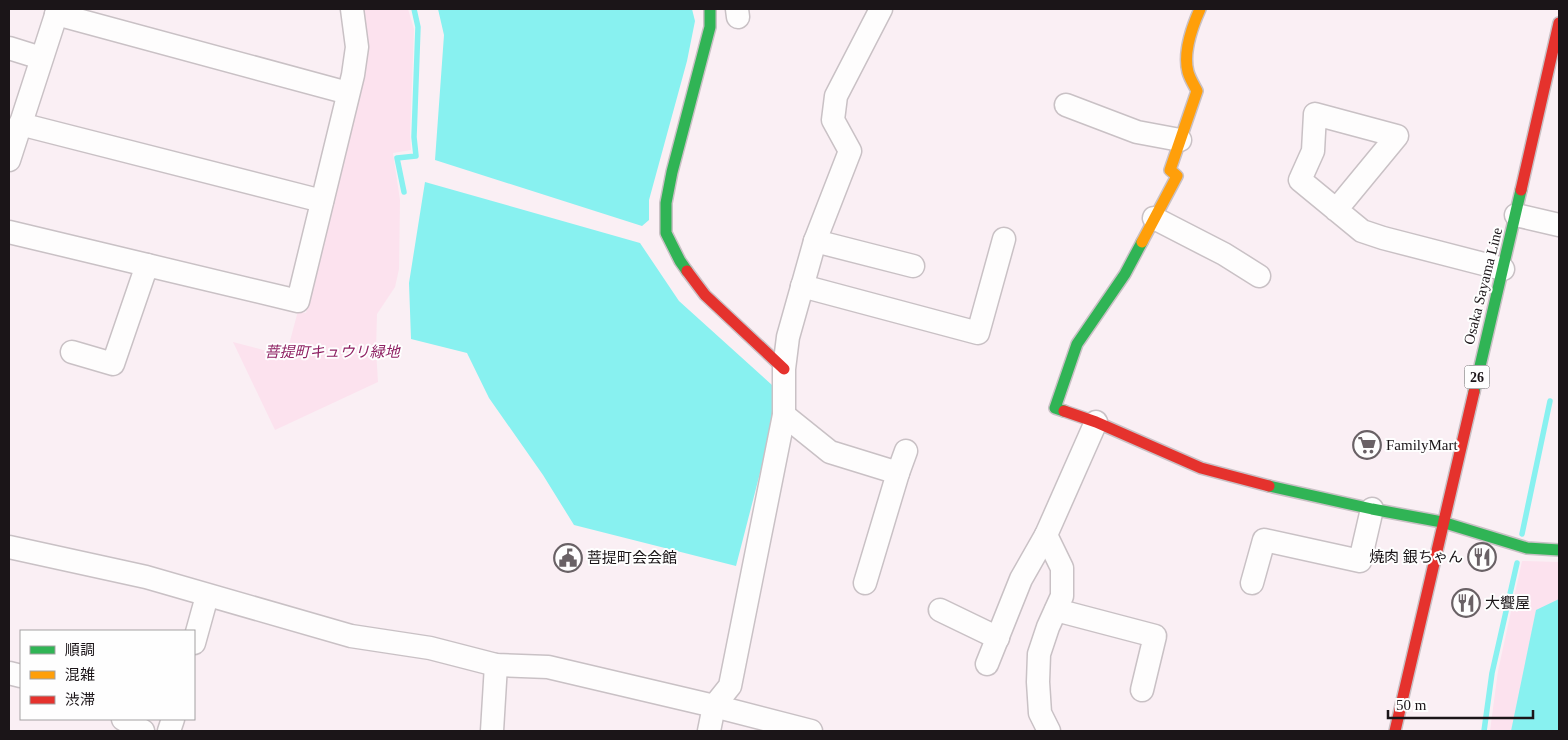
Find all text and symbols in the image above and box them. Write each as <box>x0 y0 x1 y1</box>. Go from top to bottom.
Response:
street label: Osaka Sayama Line <box>1461 226 1505 346</box>
park label: 菩提町キュウリ緑地 <box>264 344 401 360</box>
road number: 26 <box>1464 366 1490 388</box>
supermarket icon: FamilyMart <box>1352 430 1382 460</box>
place label: FamilyMart <box>1386 437 1458 453</box>
restaurant icon: 焼肉 銀ちゃん <box>1467 542 1497 572</box>
public building icon: 菩提町会会館 <box>553 543 583 573</box>
place label: 焼肉 銀ちゃん <box>1369 549 1463 565</box>
place label: 菩提町会会館 <box>587 550 677 566</box>
restaurant icon: 大饗屋 <box>1451 588 1481 618</box>
place label: 大饗屋 <box>1485 595 1530 611</box>
legend <box>20 630 195 720</box>
text: 順調 <box>65 642 95 658</box>
text: 混雑 <box>65 667 95 683</box>
scale bar <box>1388 688 1533 720</box>
text: 渋滞 <box>65 692 95 708</box>
text: 50 m <box>1396 697 1427 713</box>

